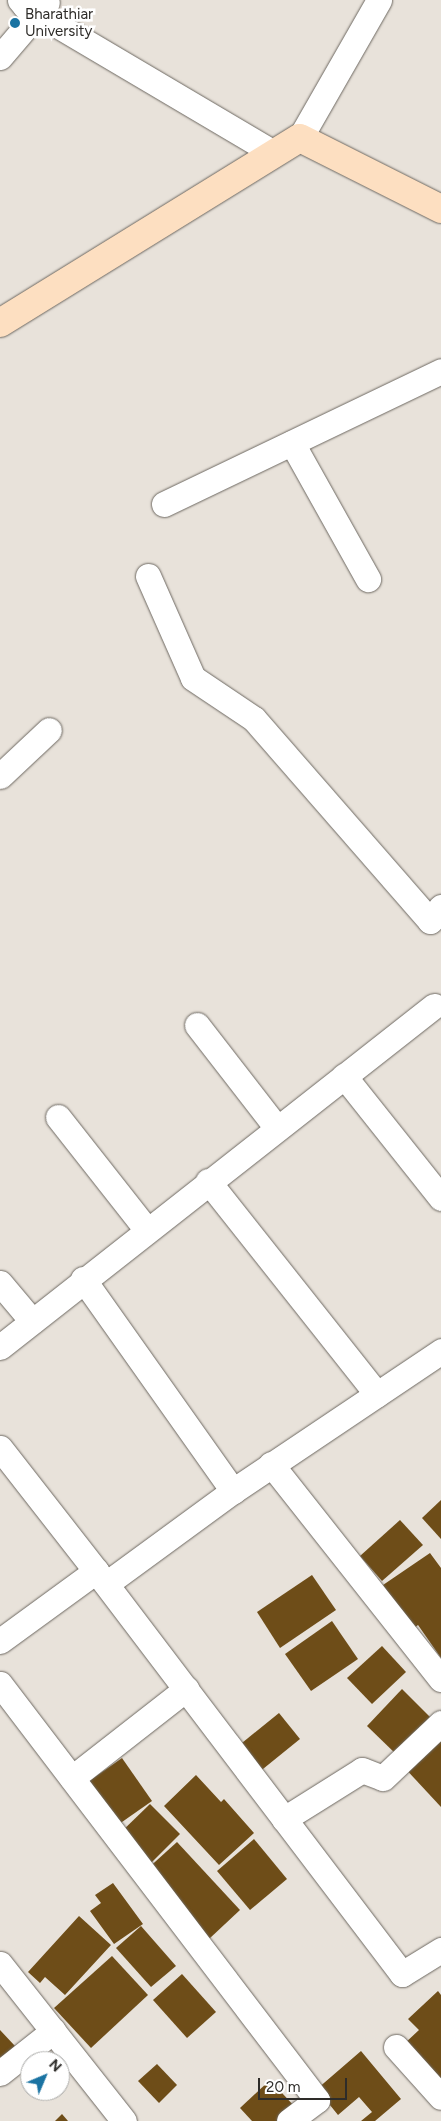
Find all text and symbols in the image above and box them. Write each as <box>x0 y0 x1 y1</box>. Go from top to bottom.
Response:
place label: Bharathiar University <box>25 5 93 40</box>
marker: Bharathiar University <box>9 17 21 29</box>
north arrow <box>20 2051 70 2101</box>
text: N <box>45 2056 65 2076</box>
scale bar <box>261 2068 350 2100</box>
text: 20 m <box>266 2078 300 2096</box>

